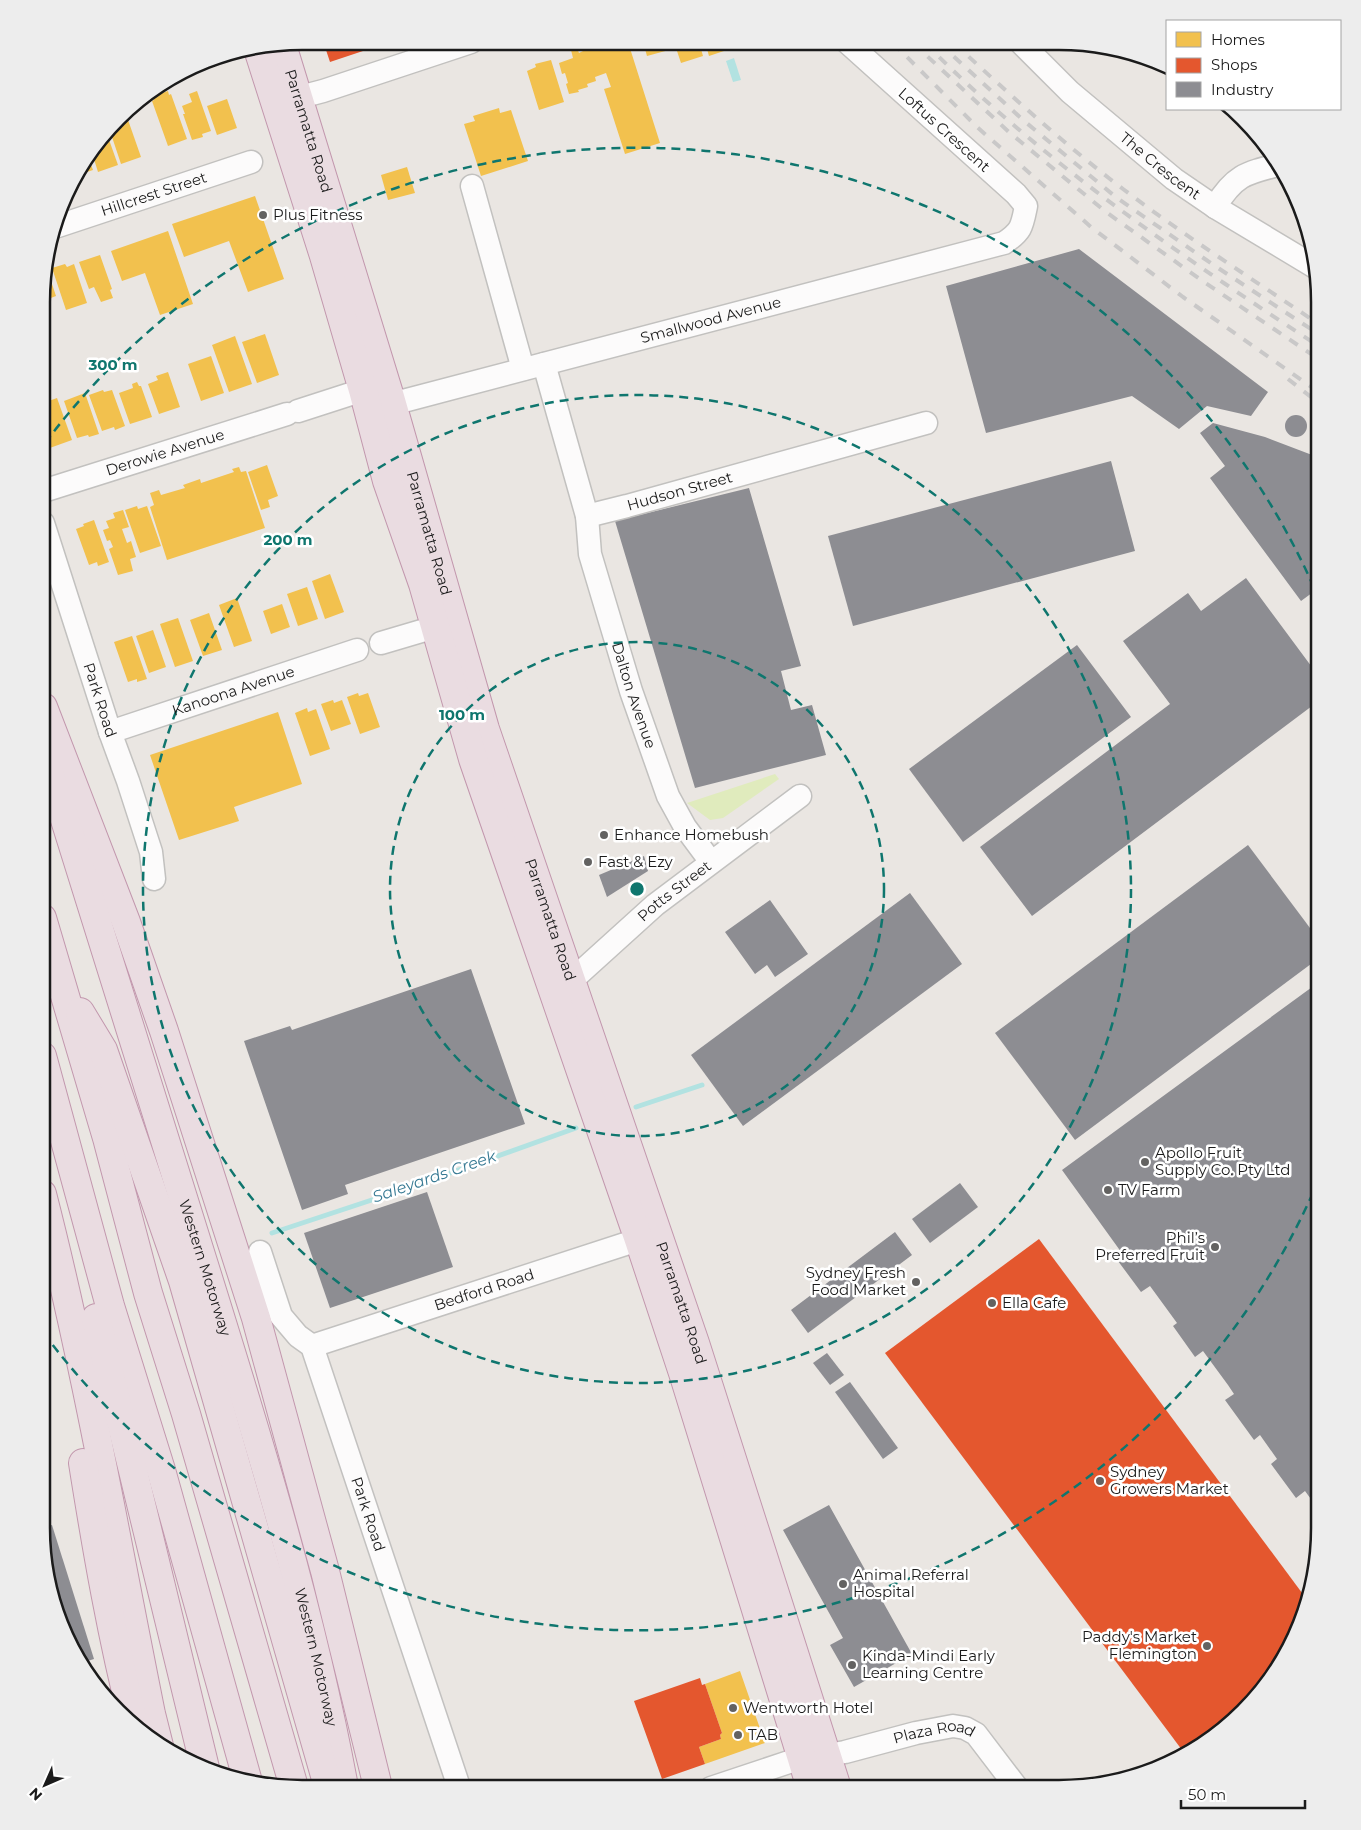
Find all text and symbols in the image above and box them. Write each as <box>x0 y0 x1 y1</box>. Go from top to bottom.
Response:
legend <box>1166 20 1341 110</box>
text: Homes <box>1211 30 1265 49</box>
text: Shops <box>1211 55 1257 74</box>
street label: Parramatta Road <box>281 67 337 195</box>
text: Industry <box>1211 80 1274 99</box>
street label: Loftus Crescent <box>894 83 994 176</box>
street label: The Crescent <box>1116 128 1205 203</box>
street label: Hillcrest Street <box>98 167 209 220</box>
place label: Plus Fitness <box>273 205 362 224</box>
marker: Plus Fitness <box>257 209 269 221</box>
street label: Smallwood Avenue <box>638 292 783 347</box>
text: 300 m <box>87 355 138 374</box>
street label: Derowie Avenue <box>103 424 227 480</box>
street label: Hudson Street <box>625 467 735 515</box>
street label: Parramatta Road <box>403 469 456 597</box>
text: 200 m <box>263 530 313 549</box>
street label: Dalton Avenue <box>608 640 661 751</box>
street label: Park Road <box>79 660 121 740</box>
street label: Kanoona Avenue <box>170 661 297 720</box>
text: 100 m <box>439 705 485 724</box>
place label: Enhance Homebush <box>614 825 769 844</box>
marker: Enhance Homebush <box>598 829 610 841</box>
place label: Fast & Ezy <box>598 852 674 871</box>
street label: Parramatta Road <box>521 856 580 983</box>
marker: Fast & Ezy <box>582 856 594 868</box>
street label: Potts Street <box>633 856 715 925</box>
centre of rings <box>628 880 646 898</box>
place label: Apollo Fruit Supply Co. Pty Ltd <box>1155 1143 1290 1179</box>
water label: Saleyards Creek <box>370 1146 500 1207</box>
marker: Apollo Fruit Supply Co. Pty Ltd <box>1139 1156 1151 1168</box>
place label: TV Farm <box>1118 1180 1181 1199</box>
marker: TV Farm <box>1102 1184 1114 1196</box>
street label: Western Motorway <box>175 1197 236 1339</box>
place label: Phil’s Preferred Fruit <box>1095 1228 1205 1264</box>
street label: Parramatta Road <box>652 1239 711 1366</box>
marker: Phil’s Preferred Fruit <box>1209 1241 1221 1253</box>
place label: Sydney Fresh Food Market <box>806 1263 906 1299</box>
street label: Bedford Road <box>432 1264 536 1315</box>
marker: Sydney Fresh Food Market <box>910 1276 922 1288</box>
place label: Ella Cafe <box>1002 1293 1066 1312</box>
marker: Ella Cafe <box>986 1297 998 1309</box>
place label: Sydney Growers Market <box>1110 1462 1229 1498</box>
street label: Park Road <box>347 1474 390 1554</box>
marker: Sydney Growers Market <box>1094 1475 1106 1487</box>
place label: Animal Referral Hospital <box>853 1565 969 1601</box>
marker: Animal Referral Hospital <box>837 1578 849 1590</box>
street label: Western Motorway <box>291 1586 342 1729</box>
place label: Paddy's Market Flemington <box>1082 1627 1197 1663</box>
marker: Paddy's Market Flemington <box>1201 1640 1213 1652</box>
place label: Kinda-Mindi Early Learning Centre <box>862 1646 996 1682</box>
marker: Kinda-Mindi Early Learning Centre <box>846 1659 858 1671</box>
place label: Wentworth Hotel <box>743 1698 873 1717</box>
marker: Wentworth Hotel <box>727 1702 739 1714</box>
street label: Plaza Road <box>891 1716 979 1748</box>
place label: TAB <box>748 1725 778 1744</box>
marker: TAB <box>732 1729 744 1741</box>
north arrow <box>20 1760 70 1810</box>
scale bar <box>1181 1778 1305 1810</box>
text: N <box>25 1784 46 1805</box>
text: 50 m <box>1188 1785 1226 1804</box>

